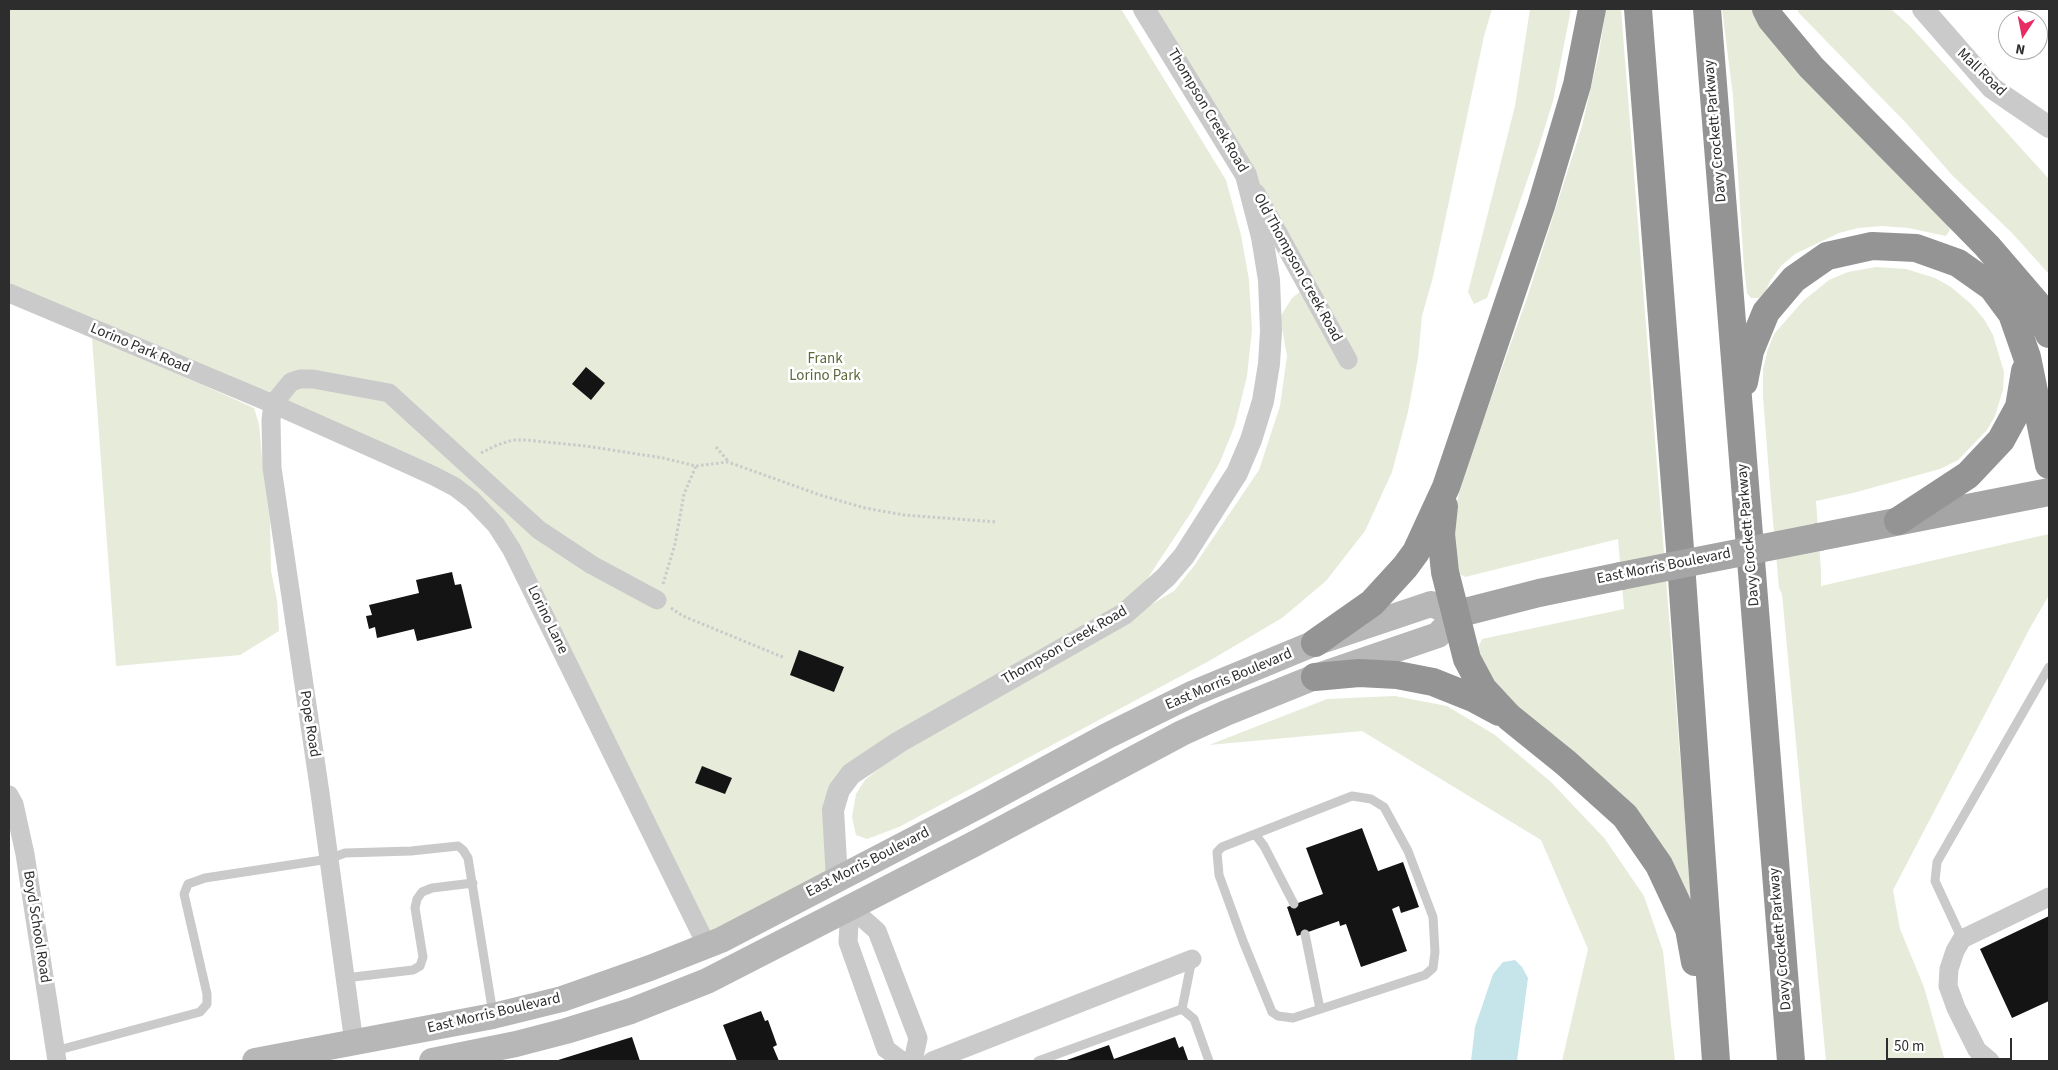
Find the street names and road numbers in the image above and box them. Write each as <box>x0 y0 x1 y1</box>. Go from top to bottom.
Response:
street label: Mall Road <box>1953 45 2009 101</box>
street label: Thompson Creek Road <box>1163 46 1251 176</box>
street label: Davy Crockett Parkway <box>1701 59 1731 203</box>
street label: Old Thompson Creek Road <box>1249 191 1345 345</box>
street label: Lorino Park Road <box>87 320 193 378</box>
street label: Davy Crockett Parkway <box>1734 463 1764 607</box>
street label: East Morris Boulevard <box>1596 545 1732 589</box>
street label: Lorino Lane <box>523 583 571 657</box>
street label: Thompson Creek Road <box>999 603 1131 689</box>
street label: East Morris Boulevard <box>1163 645 1295 715</box>
street label: Pope Road <box>295 689 323 759</box>
street label: East Morris Boulevard <box>803 824 933 902</box>
street label: Davy Crockett Parkway <box>1766 867 1796 1011</box>
street label: Boyd School Road <box>18 870 54 984</box>
street label: East Morris Boulevard <box>426 990 562 1038</box>

